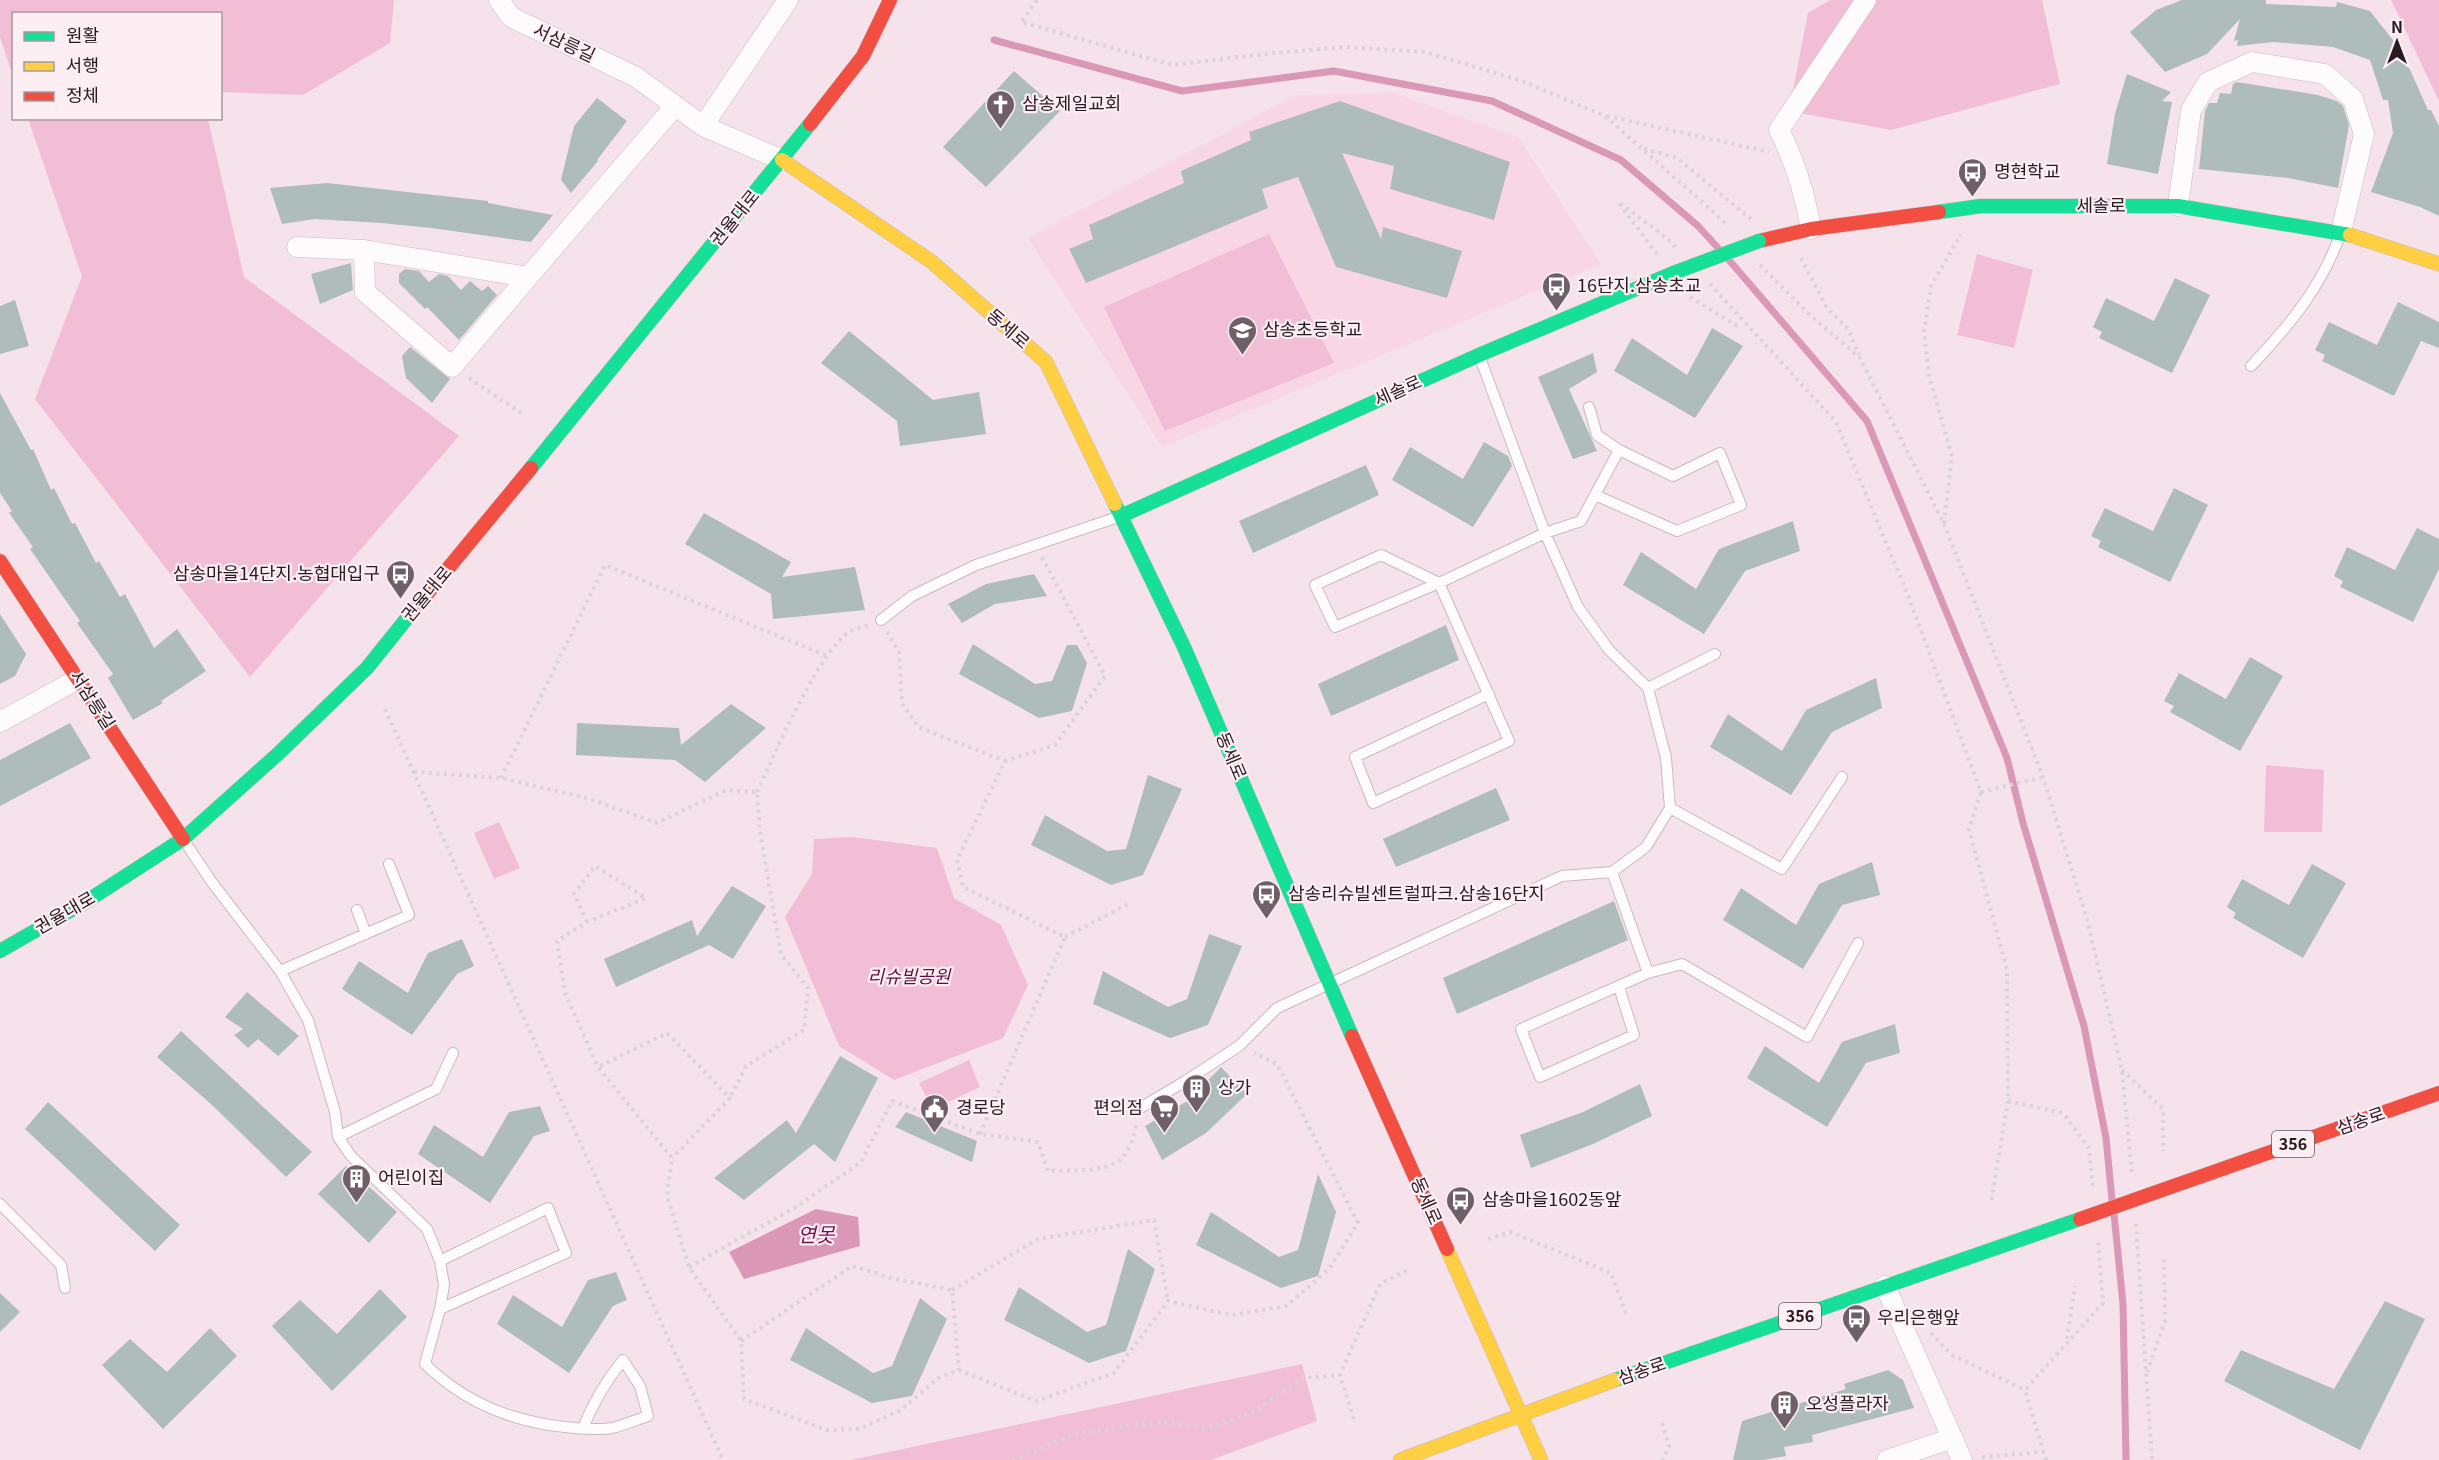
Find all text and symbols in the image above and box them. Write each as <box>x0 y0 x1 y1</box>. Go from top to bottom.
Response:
legend <box>12 12 222 120</box>
north arrow <box>2367 12 2427 72</box>
text: N <box>2391 14 2403 38</box>
street label: 서삼릉길 <box>529 15 600 67</box>
text: 원활 <box>66 21 99 47</box>
text: 서행 <box>66 51 99 77</box>
text: 정체 <box>66 81 99 107</box>
church icon: 삼송제일교회 <box>985 88 1017 130</box>
place label: 삼송제일교회 <box>1022 89 1121 115</box>
bus stop icon: 명현학교 <box>1957 156 1989 198</box>
place label: 명현학교 <box>1994 157 2060 183</box>
street label: 권율대로 <box>702 183 764 251</box>
street label: 세솔로 <box>2076 191 2126 217</box>
bus stop icon: 16단지.삼송초교 <box>1540 270 1572 312</box>
place label: 16단지.삼송초교 <box>1577 271 1701 297</box>
street label: 동세로 <box>982 301 1037 354</box>
school or university icon: 삼송초등학교 <box>1226 314 1258 356</box>
place label: 삼송초등학교 <box>1263 315 1362 341</box>
street label: 세솔로 <box>1369 367 1425 411</box>
bus stop icon: 삼송마을14단지.농협대입구 <box>385 558 417 600</box>
place label: 삼송마을14단지.농협대입구 <box>173 559 380 585</box>
street label: 권율대로 <box>394 559 457 626</box>
street label: 서삼릉길 <box>65 664 123 734</box>
street label: 동세로 <box>1211 727 1255 783</box>
bus stop icon: 삼송리슈빌센트럴파크.삼송16단지 <box>1251 878 1283 920</box>
place label: 삼송리슈빌센트럴파크.삼송16단지 <box>1288 879 1545 905</box>
street label: 권율대로 <box>29 883 99 939</box>
park label: 리슈빌공원 <box>868 962 952 988</box>
building icon: 상가 <box>1181 1072 1213 1114</box>
place label: 상가 <box>1218 1073 1252 1099</box>
public building icon: 경로당 <box>919 1092 951 1134</box>
supermarket icon: 편의점 <box>1148 1092 1180 1134</box>
place label: 경로당 <box>956 1093 1006 1119</box>
place label: 편의점 <box>1093 1093 1143 1119</box>
street label: 삼송로 <box>2333 1099 2388 1139</box>
road number: 356 <box>2272 1131 2314 1157</box>
building icon: 어린이집 <box>341 1162 373 1204</box>
place label: 어린이집 <box>378 1163 444 1189</box>
street label: 동세로 <box>1406 1172 1450 1228</box>
bus stop icon: 삼송마을1602동앞 <box>1445 1184 1477 1226</box>
place label: 삼송마을1602동앞 <box>1482 1185 1621 1211</box>
water label: 연못 <box>798 1219 836 1248</box>
bus stop icon: 우리은행앞 <box>1840 1302 1872 1344</box>
road number: 356 <box>1779 1303 1821 1329</box>
place label: 우리은행앞 <box>1877 1303 1960 1329</box>
street label: 삼송로 <box>1614 1349 1669 1389</box>
building icon: 오성플라자 <box>1769 1388 1801 1430</box>
place label: 오성플라자 <box>1806 1389 1889 1415</box>

